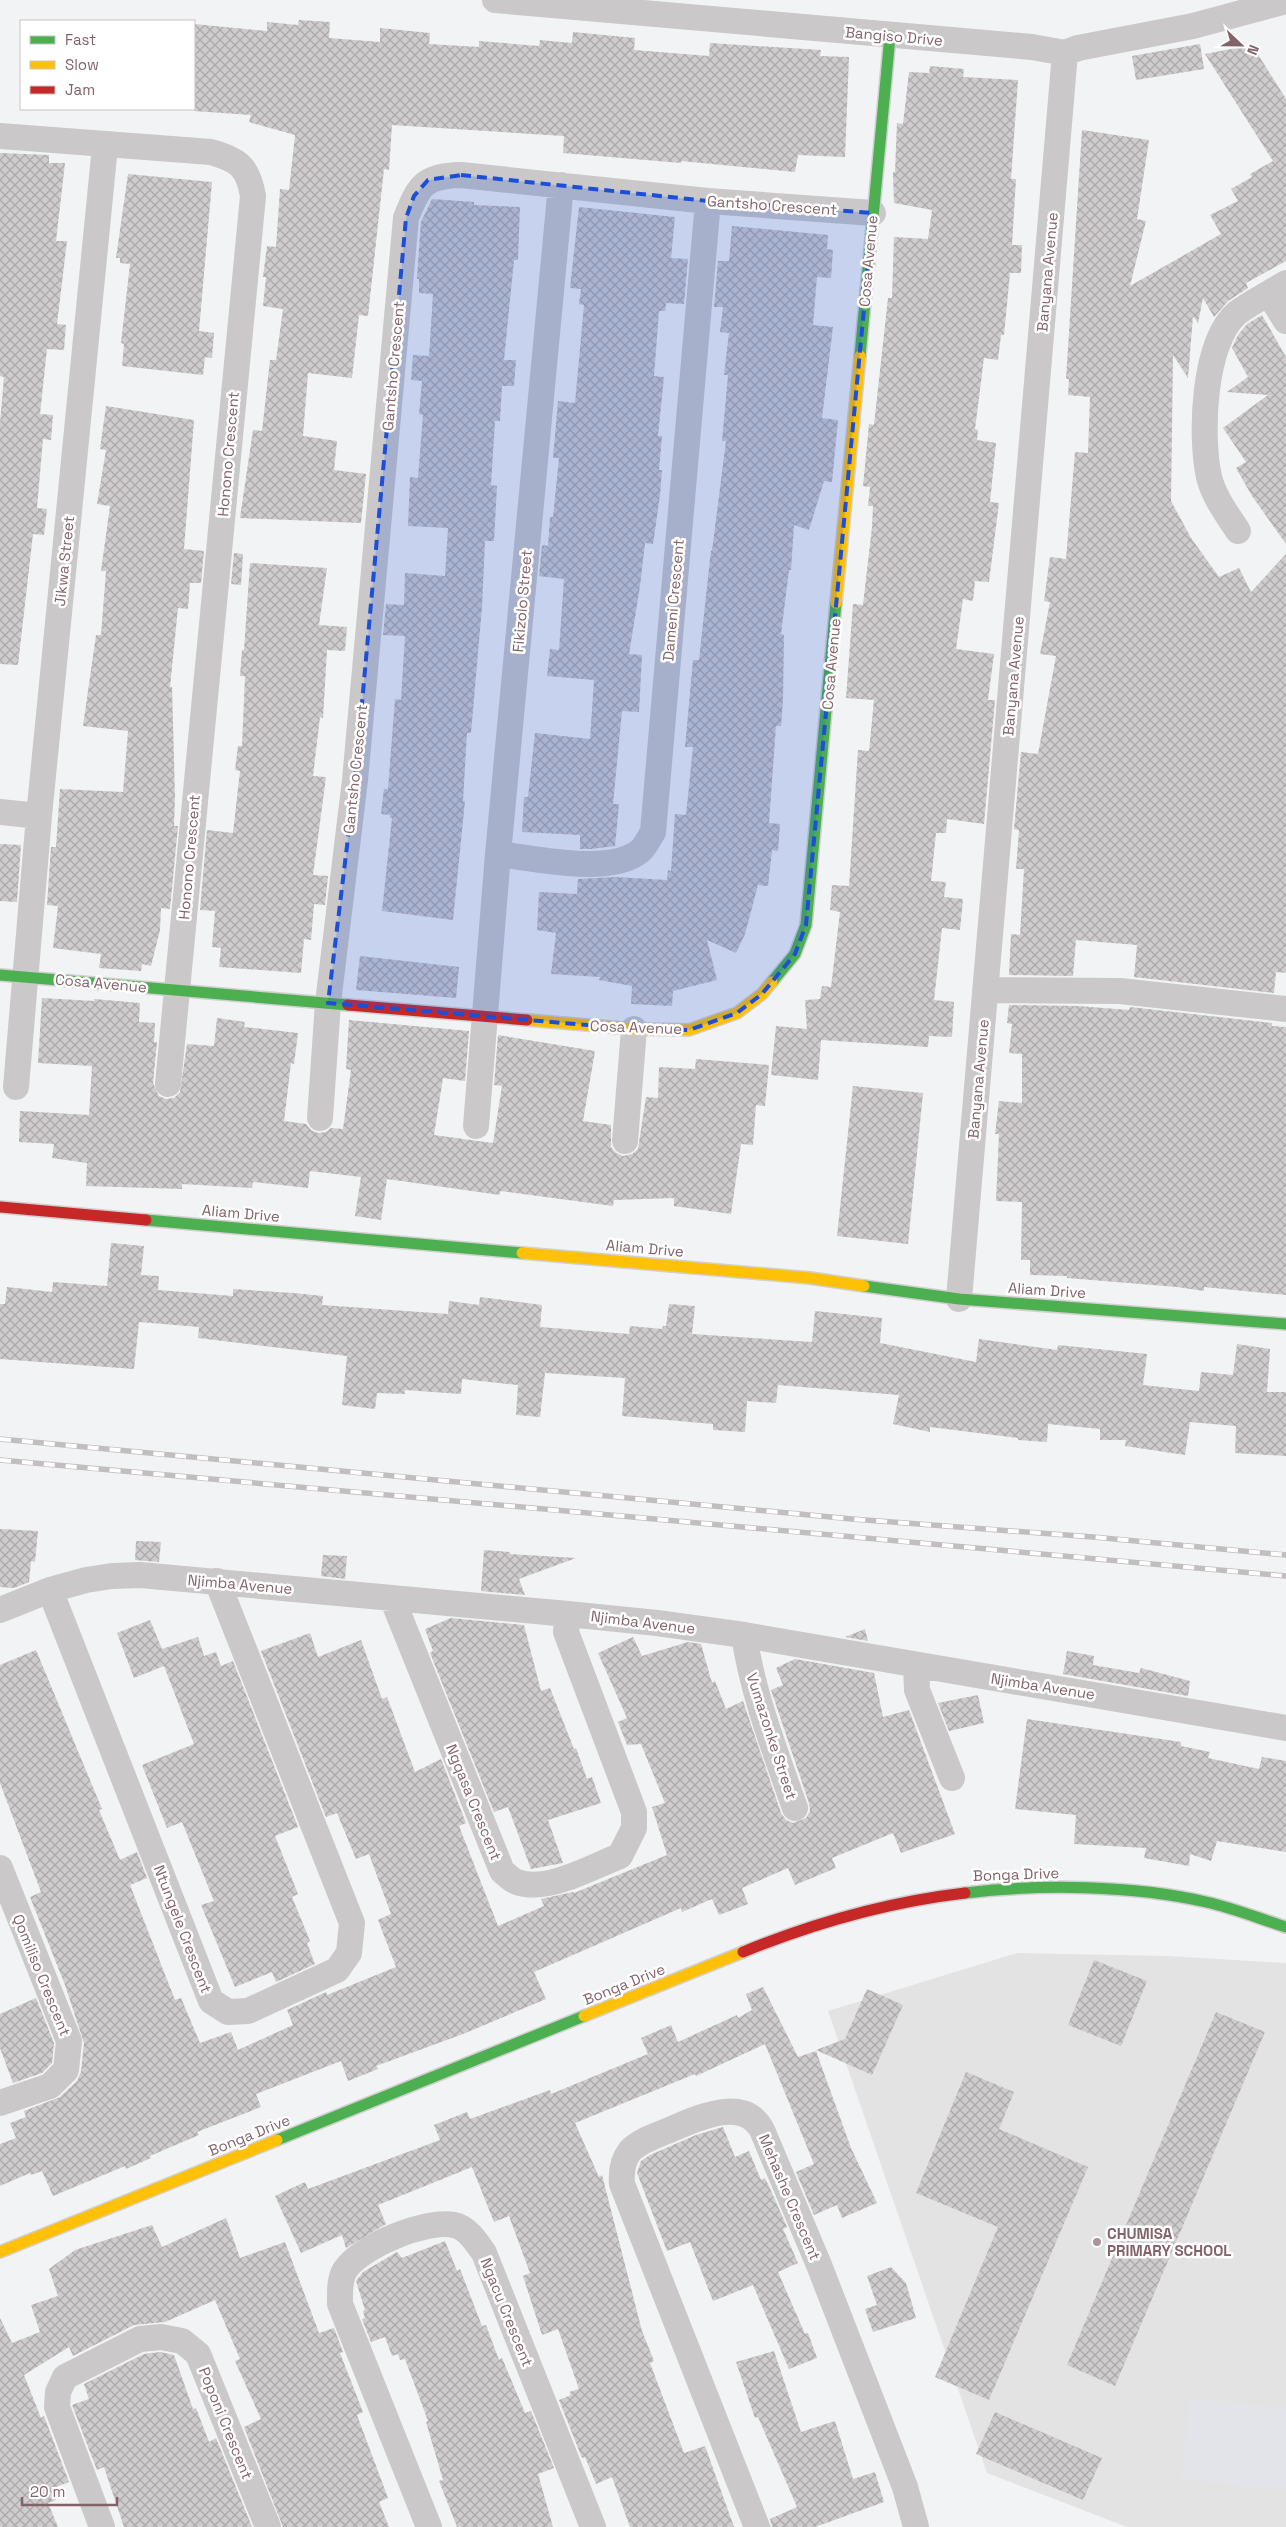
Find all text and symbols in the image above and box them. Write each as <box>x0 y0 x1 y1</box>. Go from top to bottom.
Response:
legend <box>20 20 195 110</box>
north arrow <box>1216 20 1266 70</box>
street label: Bangiso Drive <box>844 22 944 50</box>
text: Fast <box>65 30 96 49</box>
text: N <box>1243 42 1263 58</box>
text: Slow <box>65 55 99 74</box>
text: Jam <box>65 80 95 99</box>
street label: Gantsho Crescent <box>706 191 838 219</box>
street label: Banyana Avenue <box>1032 211 1062 333</box>
street label: Cosa Avenue <box>855 214 881 308</box>
street label: Gantsho Crescent <box>378 300 408 432</box>
street label: Honono Crescent <box>213 391 243 517</box>
street label: Jikwa Street <box>50 515 78 607</box>
street label: Dameni Crescent <box>658 538 688 662</box>
street label: Fikizolo Street <box>508 549 536 653</box>
street label: Banyana Avenue <box>998 615 1028 737</box>
street label: Cosa Avenue <box>818 617 844 711</box>
street label: Gantsho Crescent <box>339 703 371 835</box>
street label: Honono Crescent <box>174 794 204 920</box>
street label: Cosa Avenue <box>54 970 148 996</box>
street label: Cosa Avenue <box>590 1016 682 1038</box>
street label: Banyana Avenue <box>963 1018 993 1140</box>
street label: Aliam Drive <box>201 1200 281 1226</box>
street label: Aliam Drive <box>605 1235 685 1261</box>
street label: Aliam Drive <box>1007 1278 1087 1302</box>
street label: Njimba Avenue <box>187 1570 293 1598</box>
street label: Njimba Avenue <box>590 1606 696 1638</box>
street label: Njimba Avenue <box>990 1668 1097 1704</box>
street label: Vumazonke Street <box>743 1670 801 1802</box>
street label: Ngqasa Crescent <box>442 1741 506 1863</box>
street label: Ntungele Crescent <box>150 1862 216 1996</box>
street label: Bonga Drive <box>972 1863 1060 1885</box>
street label: Qomiliso Crescent <box>9 1911 75 2039</box>
street label: Bonga Drive <box>580 1959 668 2009</box>
street label: Bonga Drive <box>205 2110 293 2160</box>
street label: Mehashe Crescent <box>755 2131 825 2263</box>
place label: CHUMISA PRIMARY SCHOOL <box>1107 2224 1231 2260</box>
marker: CHUMISA PRIMARY SCHOOL <box>1091 2236 1103 2248</box>
street label: Ngacu Crescent <box>477 2255 537 2369</box>
street label: Poponi Crescent <box>195 2364 257 2482</box>
scale bar <box>22 2474 118 2506</box>
text: 20 m <box>30 2482 65 2501</box>

